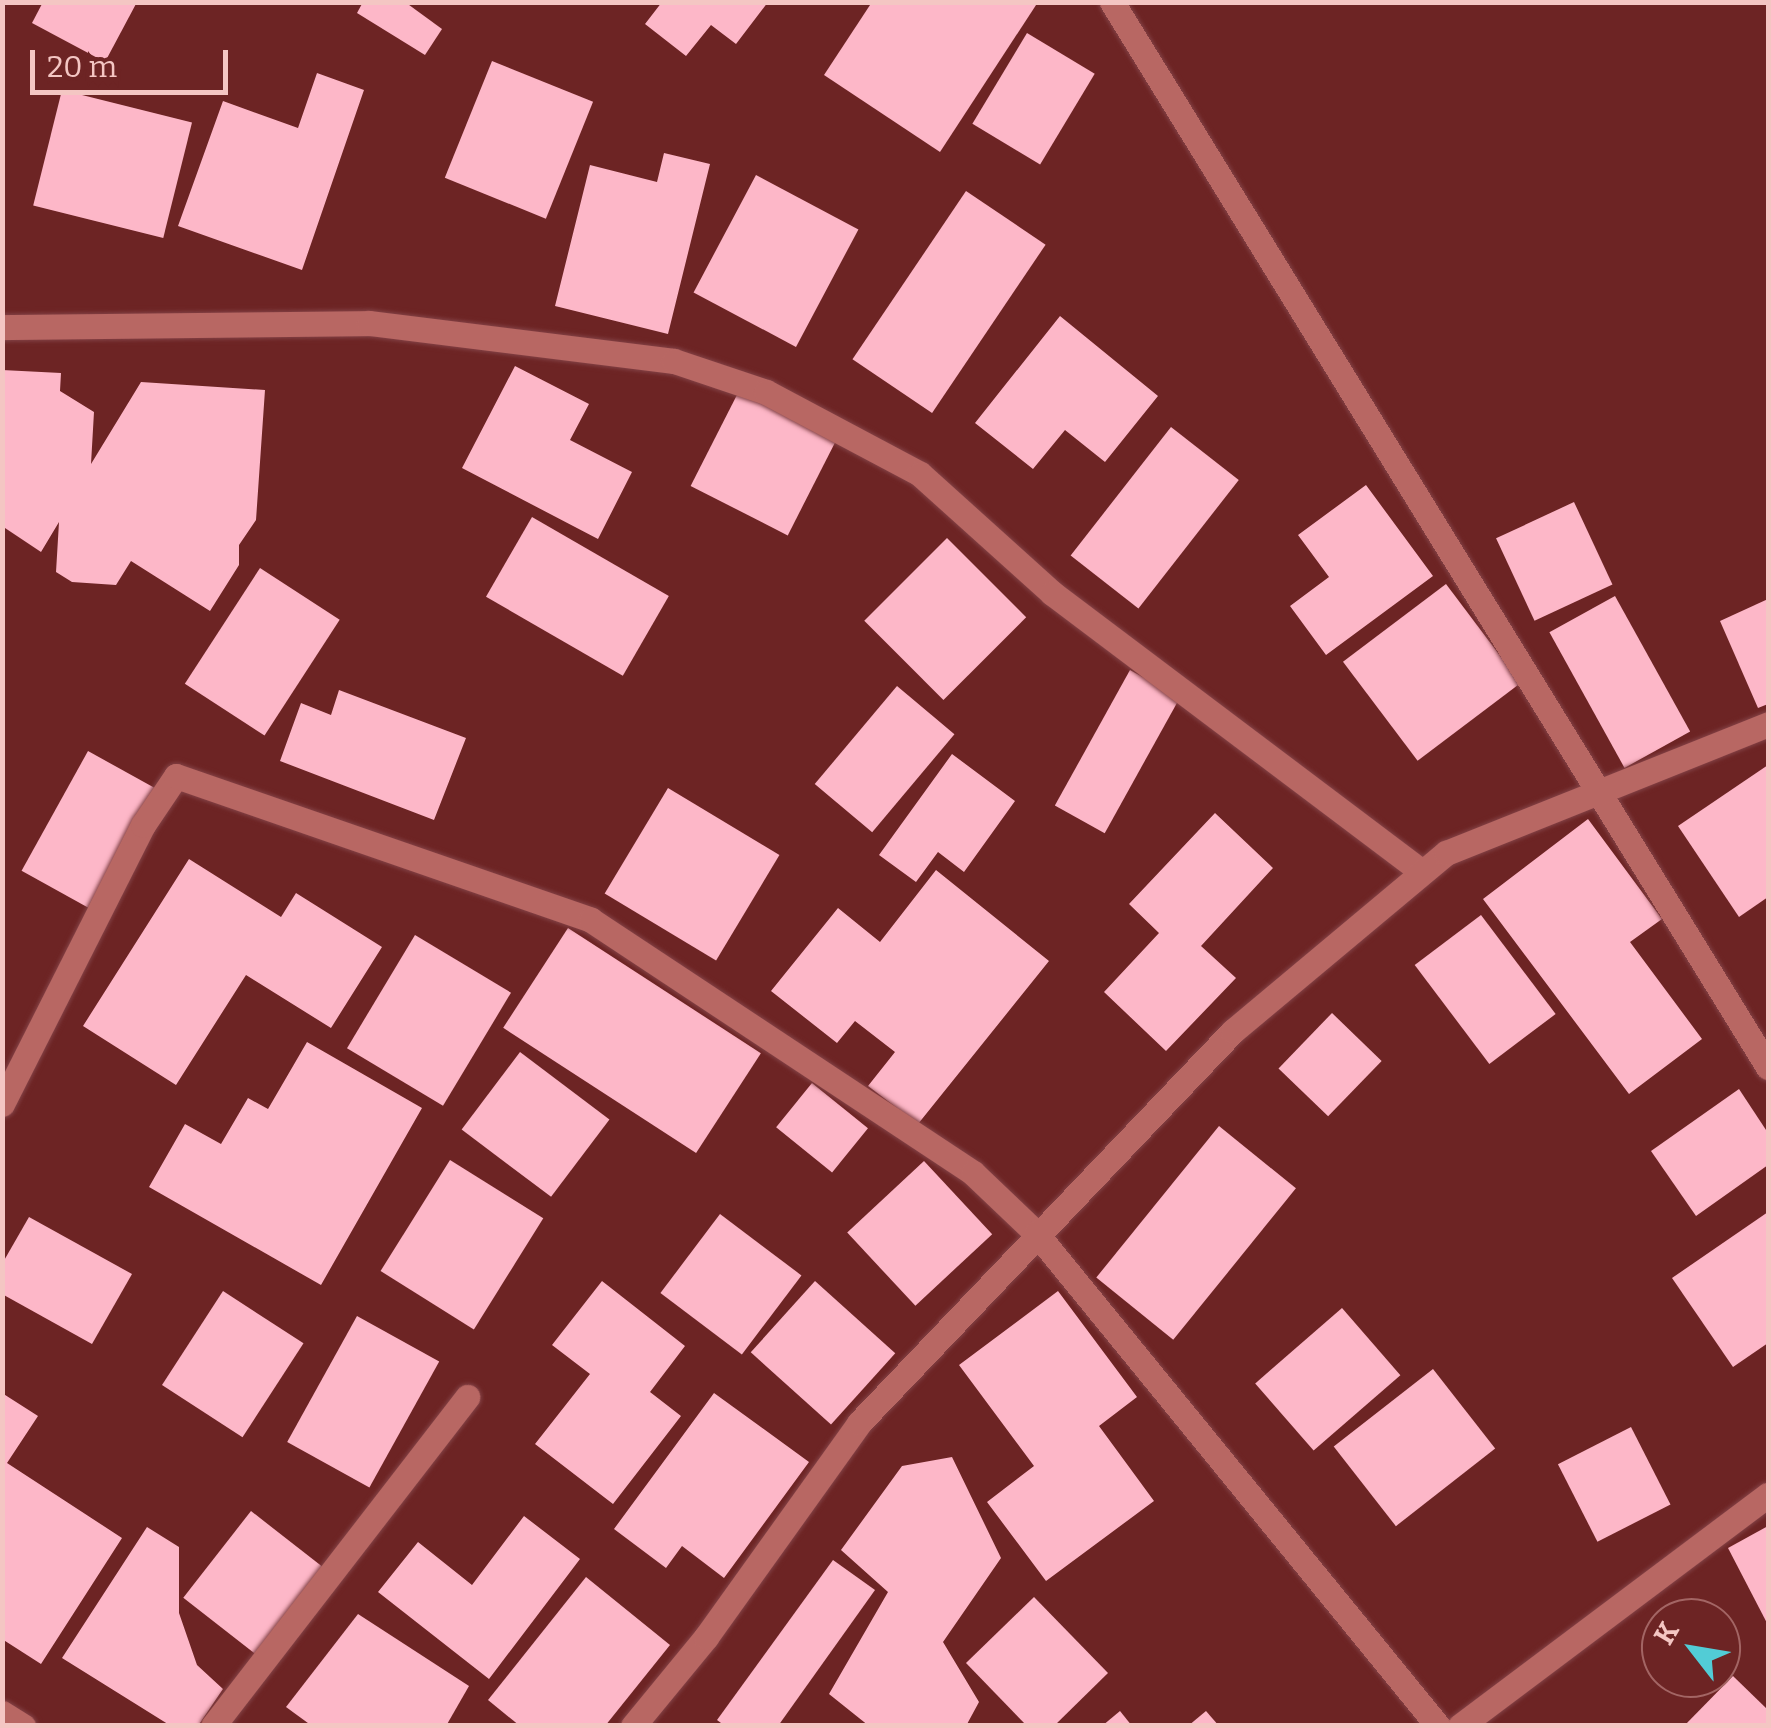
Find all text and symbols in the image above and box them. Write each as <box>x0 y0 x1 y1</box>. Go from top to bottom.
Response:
scale bar <box>35 30 232 92</box>
text: 20 m <box>47 49 117 85</box>
north arrow <box>1641 1598 1741 1698</box>
text: K <box>1647 1616 1686 1650</box>

